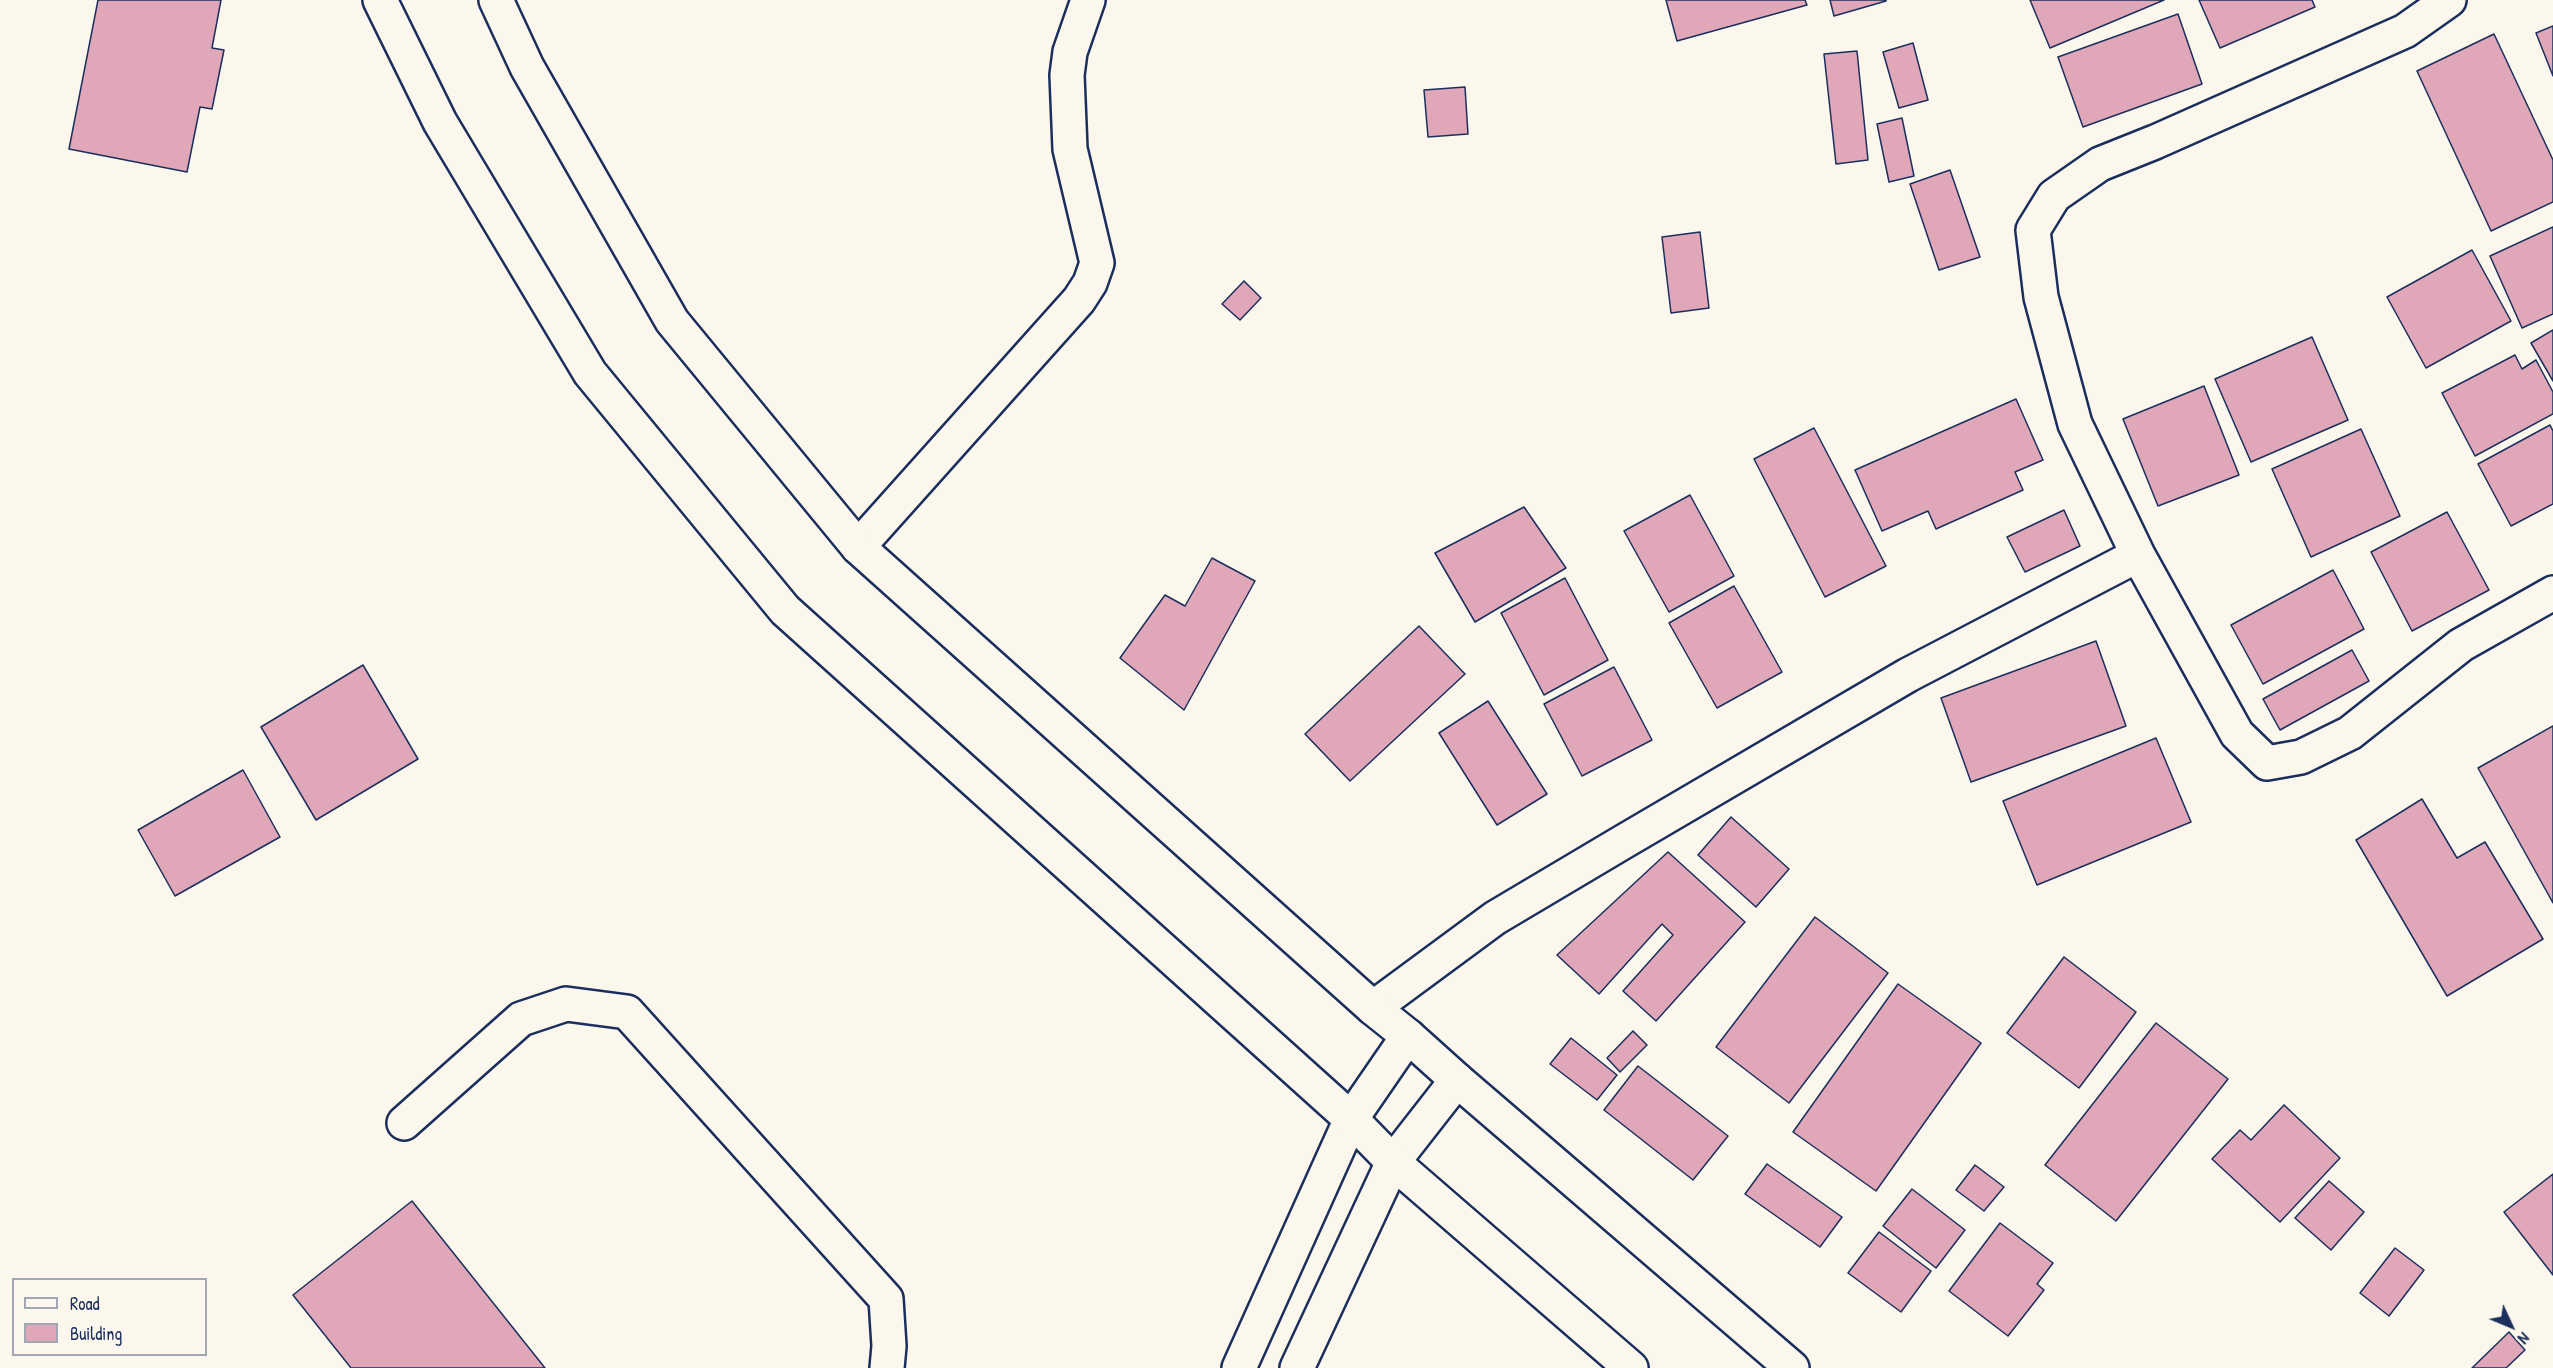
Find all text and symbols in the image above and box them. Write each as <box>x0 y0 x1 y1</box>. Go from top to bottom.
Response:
legend <box>12 1278 207 1356</box>
text: Road <box>70 1291 100 1316</box>
north arrow <box>2481 1296 2541 1356</box>
text: Building <box>70 1321 122 1346</box>
text: N <box>2513 1328 2535 1349</box>

